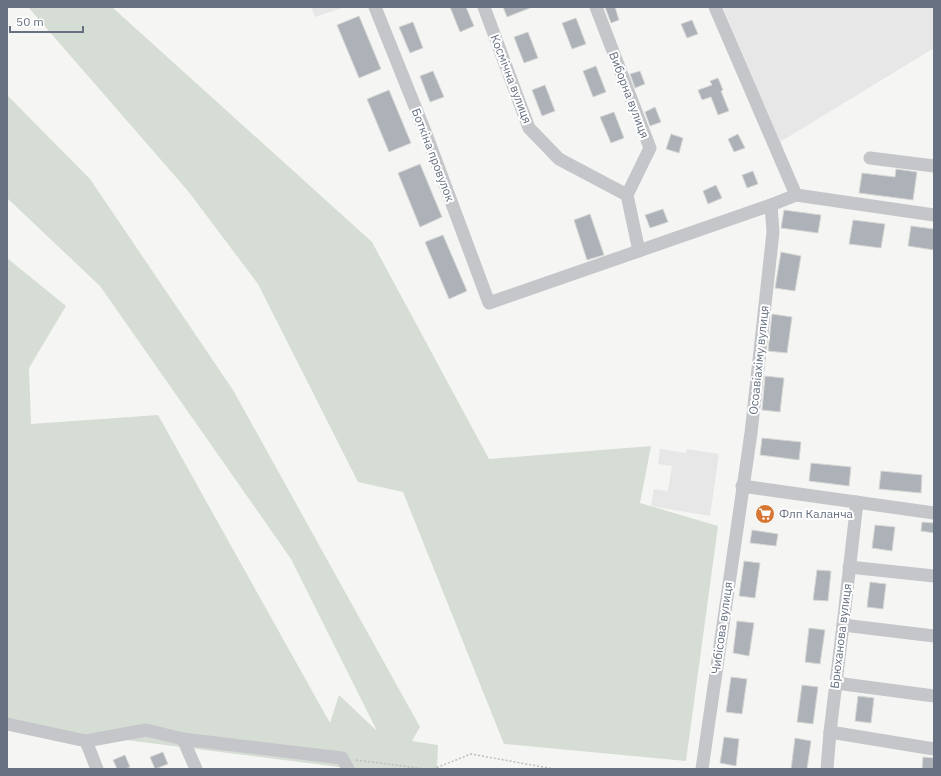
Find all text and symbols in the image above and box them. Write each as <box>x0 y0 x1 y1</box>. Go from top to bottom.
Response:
scale bar <box>10 8 83 34</box>
text: 50 m <box>16 14 44 29</box>
street label: Космічна вулиця <box>488 32 535 126</box>
street label: Виборна вулиця <box>606 49 653 140</box>
street label: Боткіна провулок <box>409 106 458 204</box>
street label: Осоавіахіму вулиця <box>745 305 772 415</box>
supermarket icon: Флп Каланча <box>754 503 776 525</box>
place label: Флп Каланча <box>779 506 854 521</box>
street label: Чибісова вулиця <box>708 581 735 675</box>
street label: Брюханова вулиця <box>827 583 854 689</box>

